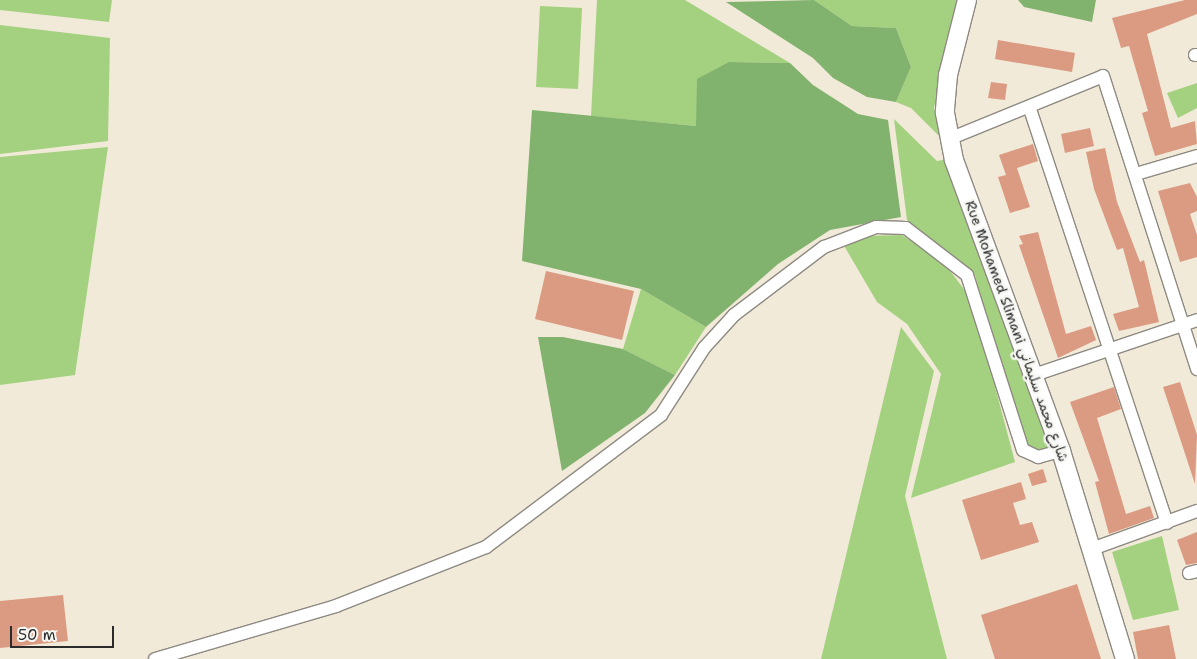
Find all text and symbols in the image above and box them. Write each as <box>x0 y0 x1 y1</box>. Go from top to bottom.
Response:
street label: Rue Mohamed Slimani شارع محمد سليماني <box>962 198 1072 464</box>
scale bar <box>12 616 116 648</box>
text: 50 m <box>18 625 56 645</box>

